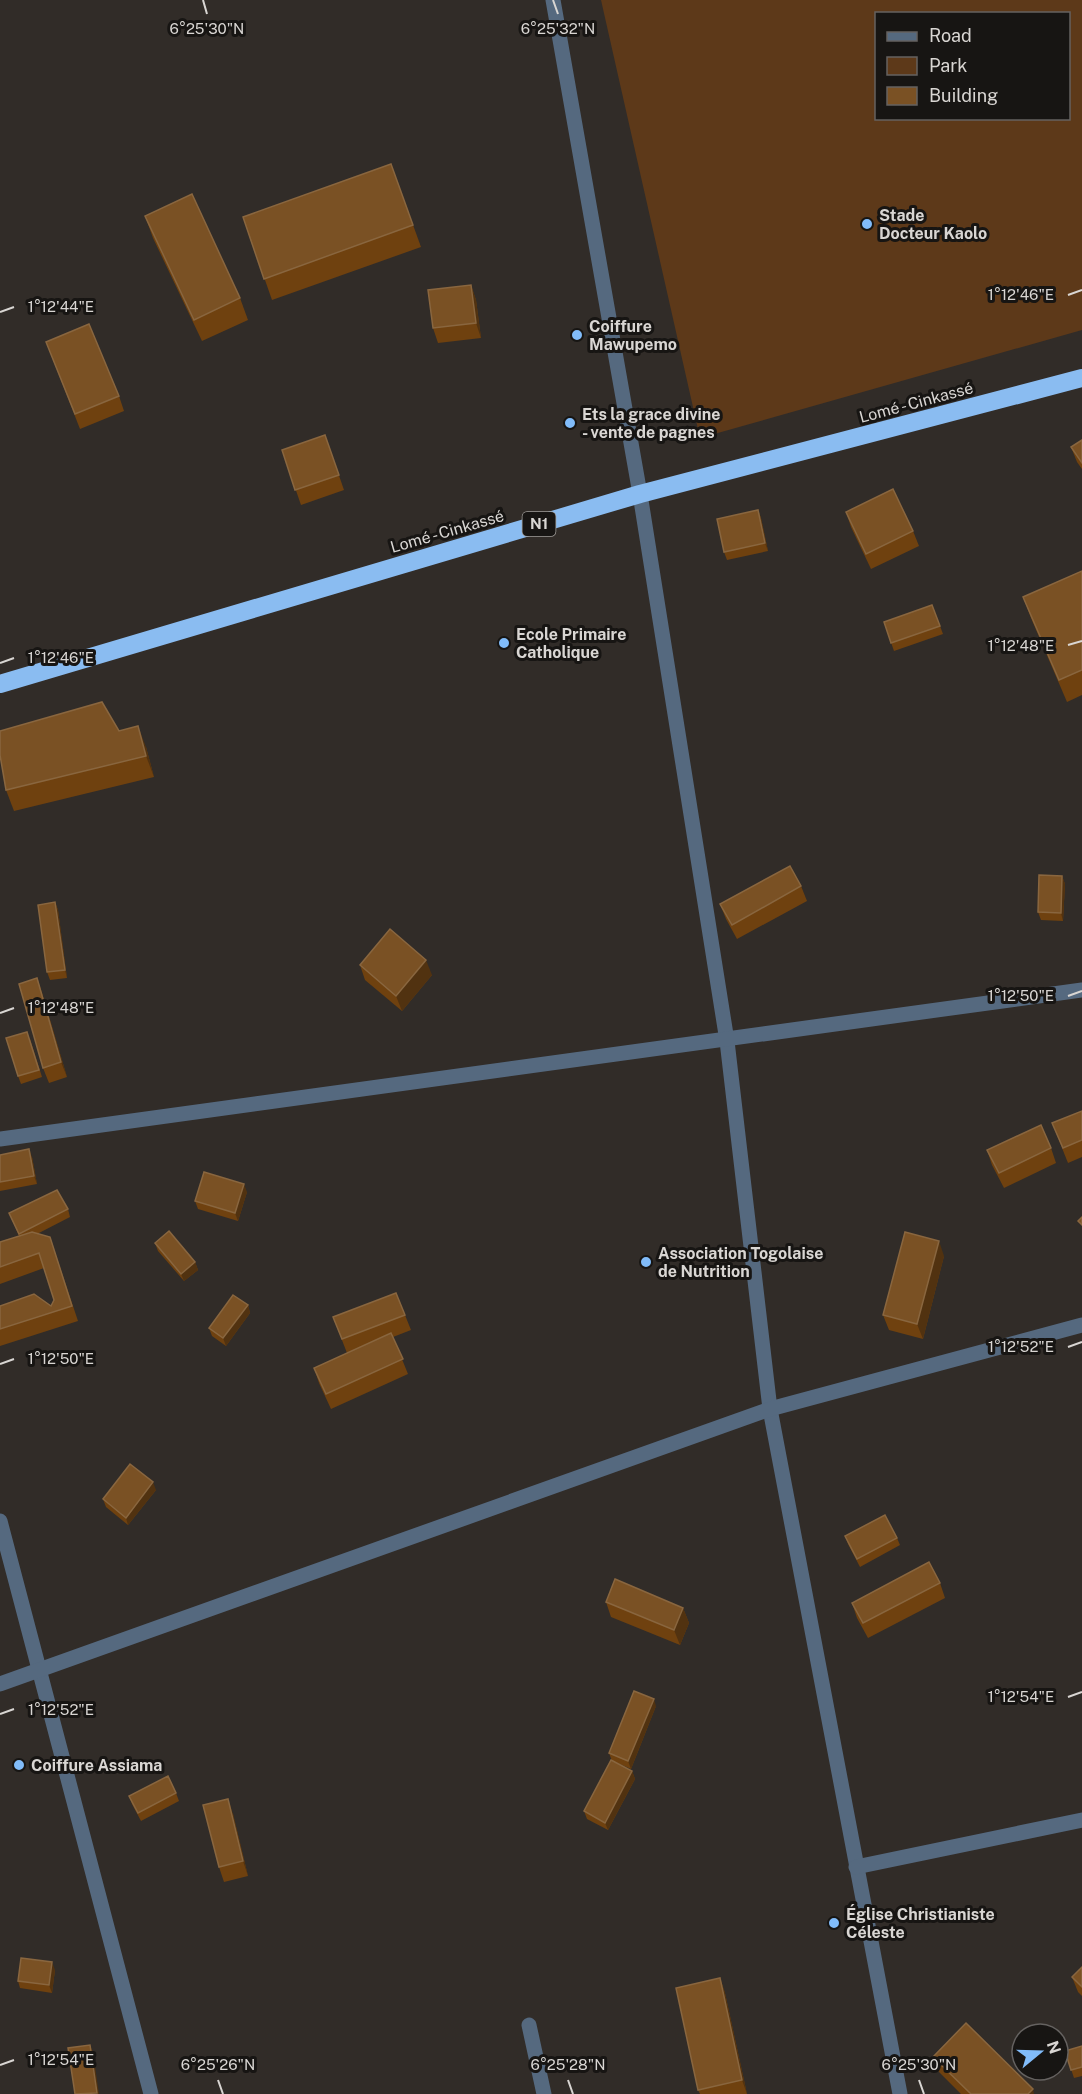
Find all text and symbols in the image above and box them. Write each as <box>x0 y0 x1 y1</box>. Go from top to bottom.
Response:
legend <box>875 12 1070 120</box>
text: 6°25'30"N <box>170 20 244 37</box>
text: 6°25'32"N <box>521 20 595 37</box>
text: Road <box>929 25 972 46</box>
text: Park <box>929 55 967 76</box>
text: Building <box>929 85 998 106</box>
place label: Stade Docteur Kaolo <box>879 206 987 243</box>
marker: Stade Docteur Kaolo <box>860 217 874 231</box>
text: 1°12'46"E <box>988 286 1054 303</box>
text: 1°12'44"E <box>28 298 94 315</box>
place label: Coiffure Mawupemo <box>589 317 677 354</box>
marker: Coiffure Mawupemo <box>570 328 584 342</box>
street label: Lomé - Cinkassé <box>857 378 975 427</box>
place label: Ets la grace divine - vente de pagnes <box>582 405 721 442</box>
marker: Ets la grace divine - vente de pagnes <box>563 416 577 430</box>
street label: Lomé - Cinkassé <box>388 506 506 557</box>
road number: N1 <box>522 512 556 536</box>
place label: Ecole Primaire Catholique <box>516 625 626 662</box>
marker: Ecole Primaire Catholique <box>497 636 511 650</box>
text: 1°12'48"E <box>988 637 1054 654</box>
text: 1°12'46"E <box>28 649 94 666</box>
text: 1°12'50"E <box>988 987 1054 1004</box>
text: 1°12'48"E <box>28 999 94 1016</box>
place label: Association Togolaise de Nutrition <box>658 1244 823 1281</box>
marker: Association Togolaise de Nutrition <box>639 1255 653 1269</box>
text: 1°12'52"E <box>988 1338 1054 1355</box>
text: 1°12'50"E <box>28 1350 94 1367</box>
text: 1°12'54"E <box>988 1688 1054 1705</box>
text: 1°12'52"E <box>28 1701 94 1718</box>
place label: Coiffure Assiama <box>31 1756 162 1775</box>
marker: Coiffure Assiama <box>12 1758 26 1772</box>
place label: Église Christianiste Céleste <box>846 1904 995 1942</box>
marker: Église Christianiste Céleste <box>827 1916 841 1930</box>
north arrow <box>1010 2022 1070 2082</box>
text: N <box>1043 2038 1065 2056</box>
text: 1°12'54"E <box>28 2051 94 2068</box>
text: 6°25'26"N <box>181 2056 255 2073</box>
text: 6°25'28"N <box>531 2056 605 2073</box>
text: 6°25'30"N <box>882 2056 956 2073</box>

